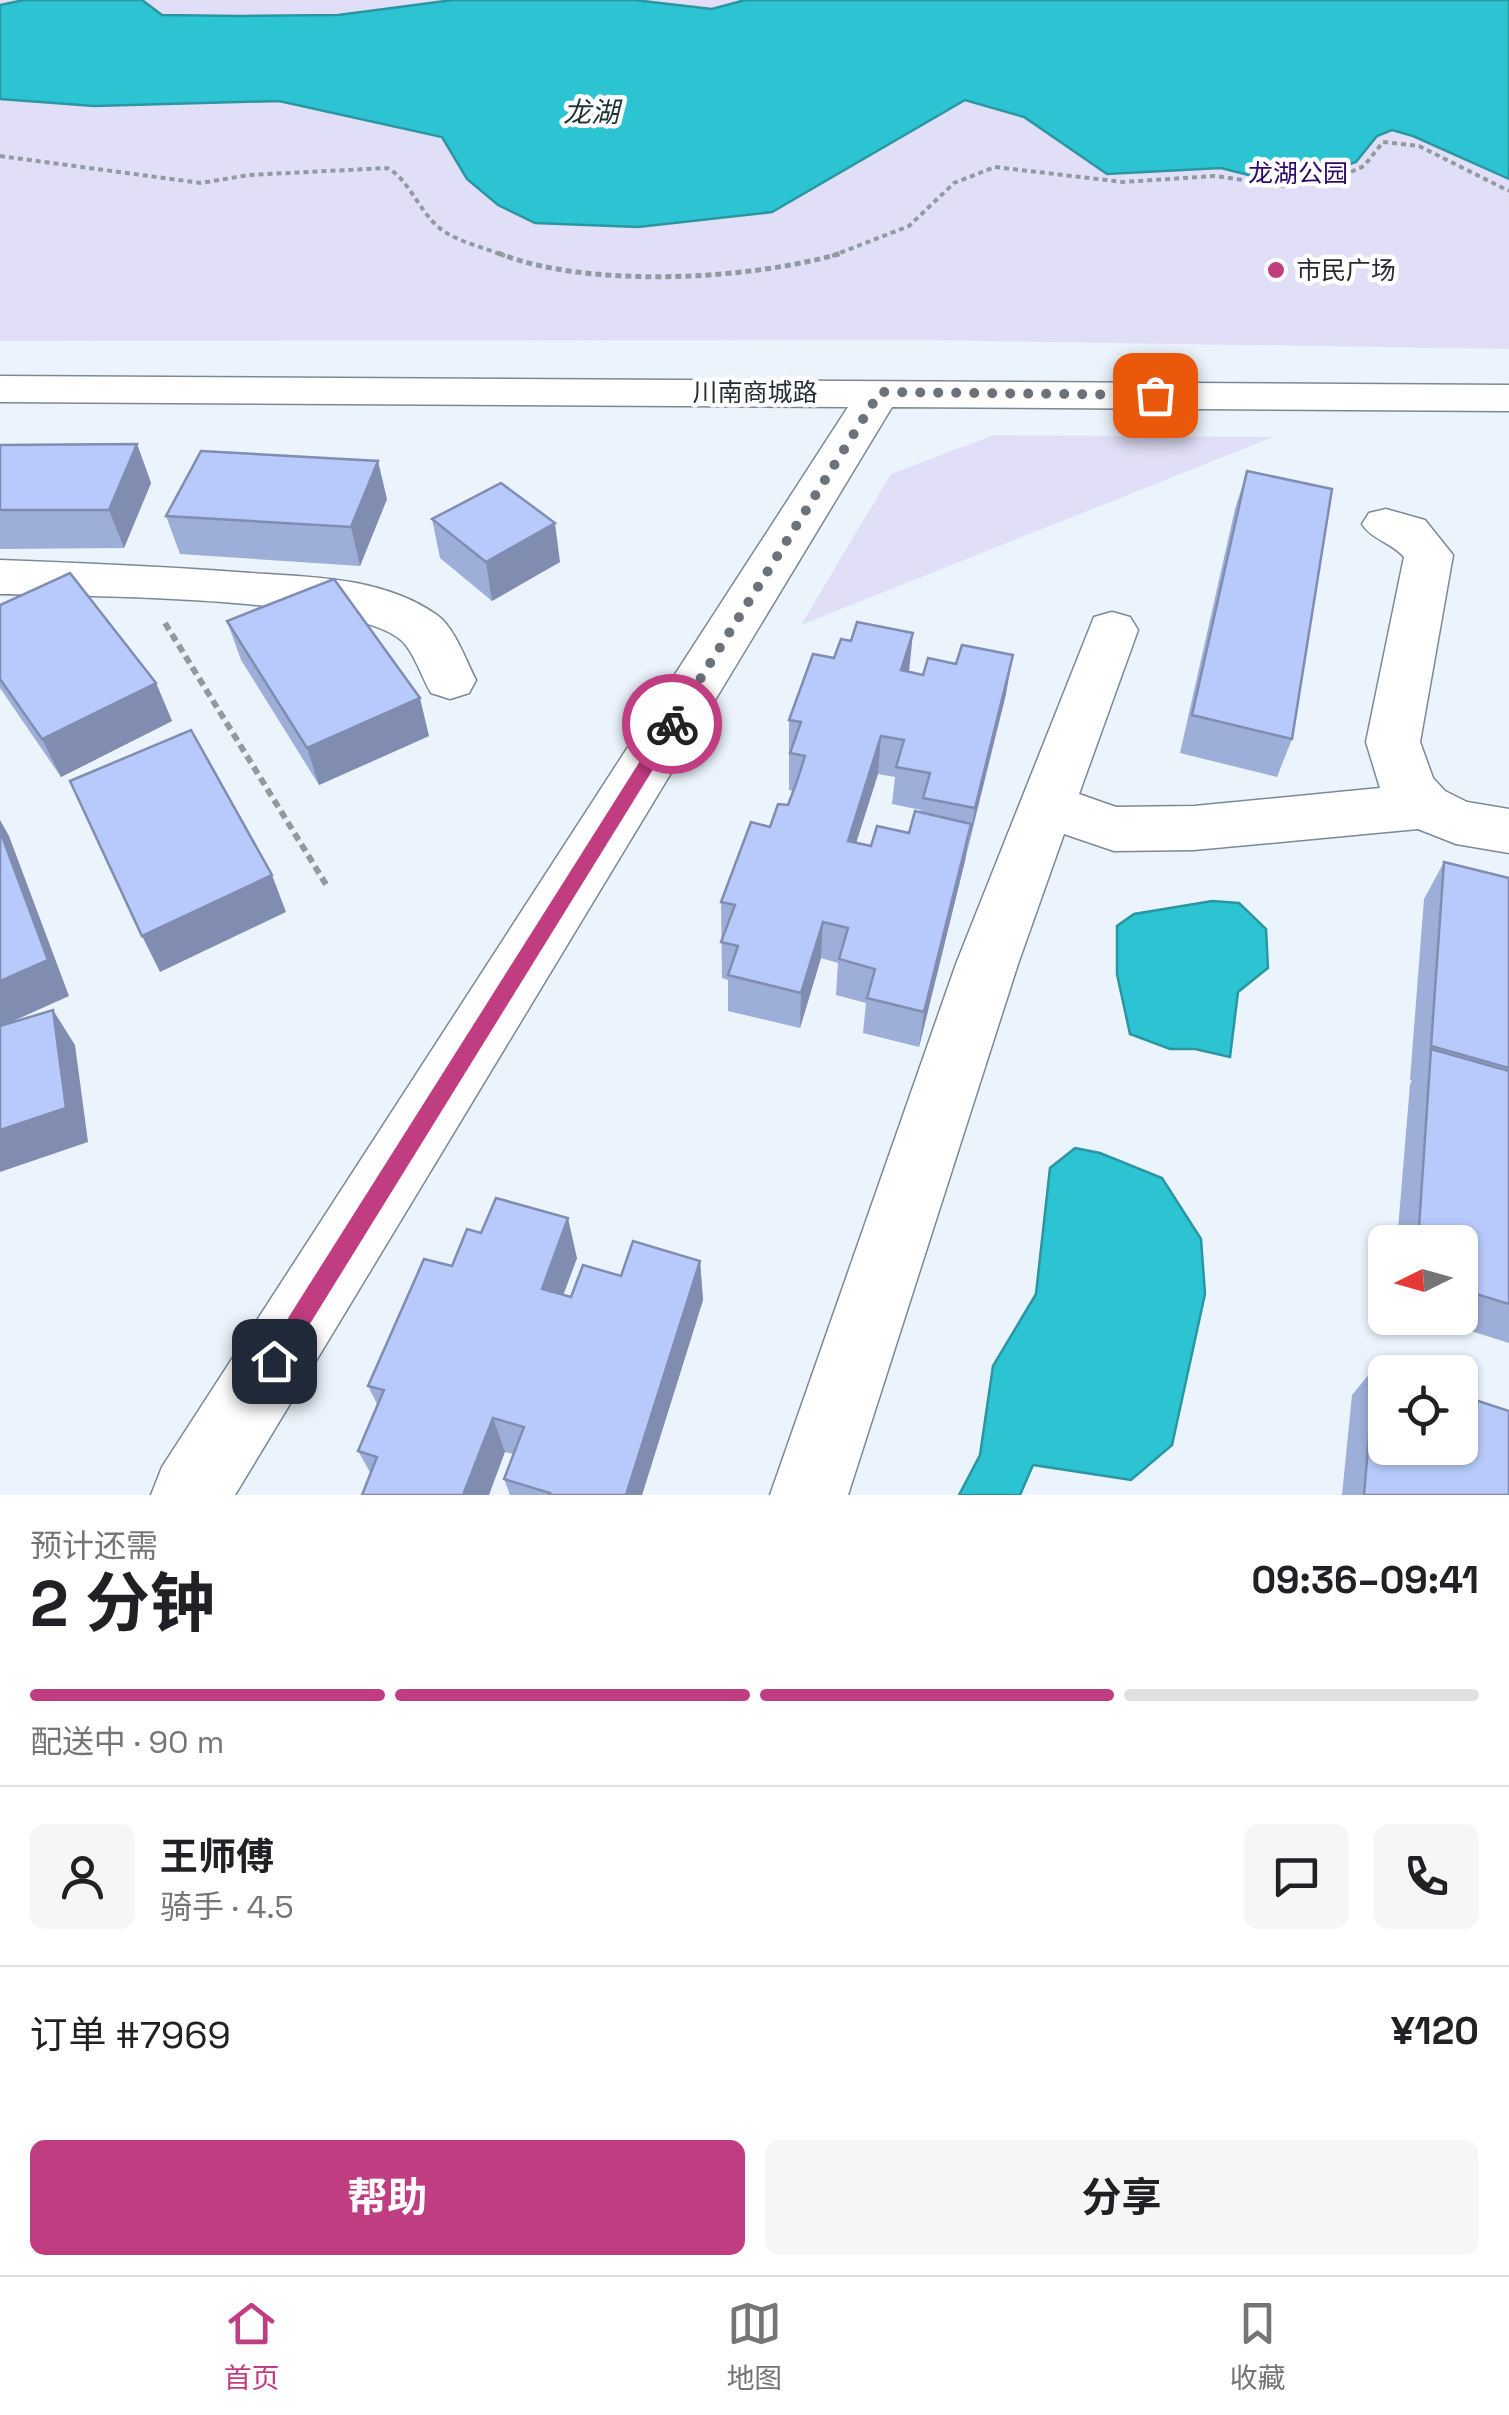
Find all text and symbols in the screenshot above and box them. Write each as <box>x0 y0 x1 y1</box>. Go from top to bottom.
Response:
water label: 龙湖 <box>563 94 623 130</box>
park label: 龙湖公园 <box>1248 157 1348 189</box>
place label: 市民广场 <box>1296 254 1396 286</box>
marker: 市民广场 <box>1265 259 1287 281</box>
pin <box>1113 353 1198 438</box>
icon: bag <box>1128 368 1183 423</box>
street label: 川南商城路 <box>692 376 818 408</box>
courier <box>622 674 722 774</box>
icon: bike <box>645 697 700 752</box>
north arrow <box>1368 1225 1478 1335</box>
map controls <box>1368 1225 1478 1465</box>
pin <box>232 1319 317 1404</box>
icon: home <box>247 1334 302 1389</box>
button: locate <box>1368 1355 1478 1465</box>
text: 预计还需 <box>30 1526 158 1566</box>
text: 09:36–09:41 <box>1251 1556 1479 1604</box>
text: 2 分钟 <box>30 1562 215 1645</box>
text: 配送中 · 90 m <box>30 1722 224 1762</box>
button: person <box>30 1824 135 1929</box>
button: chat <box>1244 1824 1349 1929</box>
button: phone <box>1374 1824 1479 1929</box>
text: 王师傅 <box>160 1833 274 1881</box>
text: 骑手 · 4.5 <box>160 1887 294 1927</box>
text: ¥120 <box>1391 2007 1479 2055</box>
text: 订单 #7969 <box>30 2011 231 2059</box>
button: 帮助 <box>30 2140 745 2255</box>
button: 分享 <box>765 2140 1479 2255</box>
tab: 首页 <box>223 2296 280 2396</box>
tab: 地图 <box>726 2296 783 2396</box>
tab: 收藏 <box>1229 2296 1286 2396</box>

